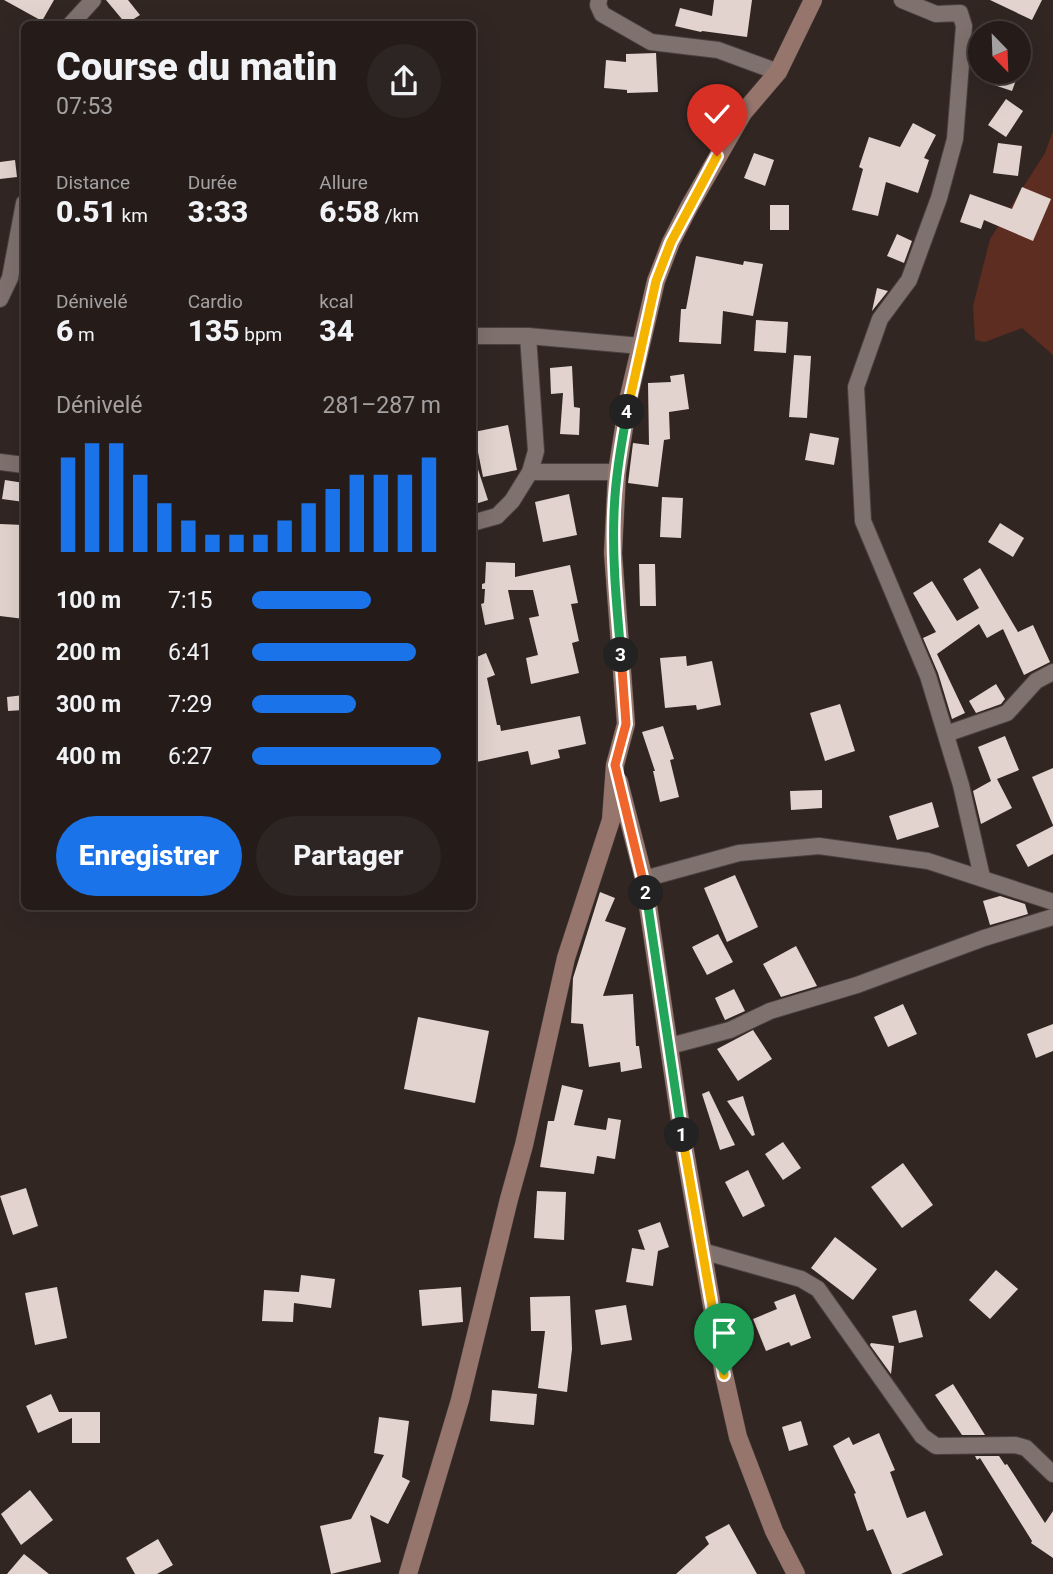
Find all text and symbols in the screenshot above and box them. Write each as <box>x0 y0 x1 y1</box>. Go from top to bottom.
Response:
north arrow <box>968 21 1031 84</box>
map controls <box>968 21 1031 84</box>
button: share <box>367 44 441 118</box>
text: Course du matin <box>56 45 337 89</box>
pin <box>687 84 747 156</box>
text: 07:53 <box>56 93 113 120</box>
icon: check <box>698 95 736 133</box>
text: Distance <box>56 171 130 194</box>
text: Durée <box>188 171 237 194</box>
text: Allure <box>319 171 368 194</box>
text: 0.51 <box>56 194 117 229</box>
text: 3:33 <box>188 194 248 229</box>
text: 6:58 <box>319 194 380 229</box>
text: km <box>117 204 148 227</box>
text: /km <box>380 204 419 227</box>
text: Dénivelé <box>56 290 128 313</box>
text: Cardio <box>188 290 243 313</box>
text: kcal <box>319 290 354 313</box>
text: 6 <box>56 313 73 348</box>
text: 135 <box>188 313 240 348</box>
text: 34 <box>319 313 354 348</box>
text: m <box>73 323 95 346</box>
text: bpm <box>240 323 282 346</box>
text: Dénivelé <box>56 392 143 419</box>
text: 281–287 m <box>322 392 441 419</box>
pin: 4 <box>610 394 644 430</box>
text: 4 <box>621 400 632 423</box>
text: 100 m <box>56 587 121 614</box>
text: 7:15 <box>168 587 212 614</box>
pin: 3 <box>604 638 638 672</box>
text: 200 m <box>56 639 121 666</box>
text: 6:41 <box>168 639 212 666</box>
text: 3 <box>615 643 626 666</box>
text: 300 m <box>56 691 121 718</box>
text: 7:29 <box>168 691 212 718</box>
text: 400 m <box>56 743 121 770</box>
text: 6:27 <box>168 743 212 770</box>
button: Enregistrer <box>56 816 242 896</box>
button: Partager <box>256 816 441 896</box>
pin: 2 <box>628 876 664 910</box>
text: 2 <box>640 881 651 904</box>
pin: 1 <box>664 1118 700 1152</box>
text: 1 <box>676 1123 687 1146</box>
pin <box>694 1303 754 1375</box>
icon: arrive <box>705 1314 743 1352</box>

